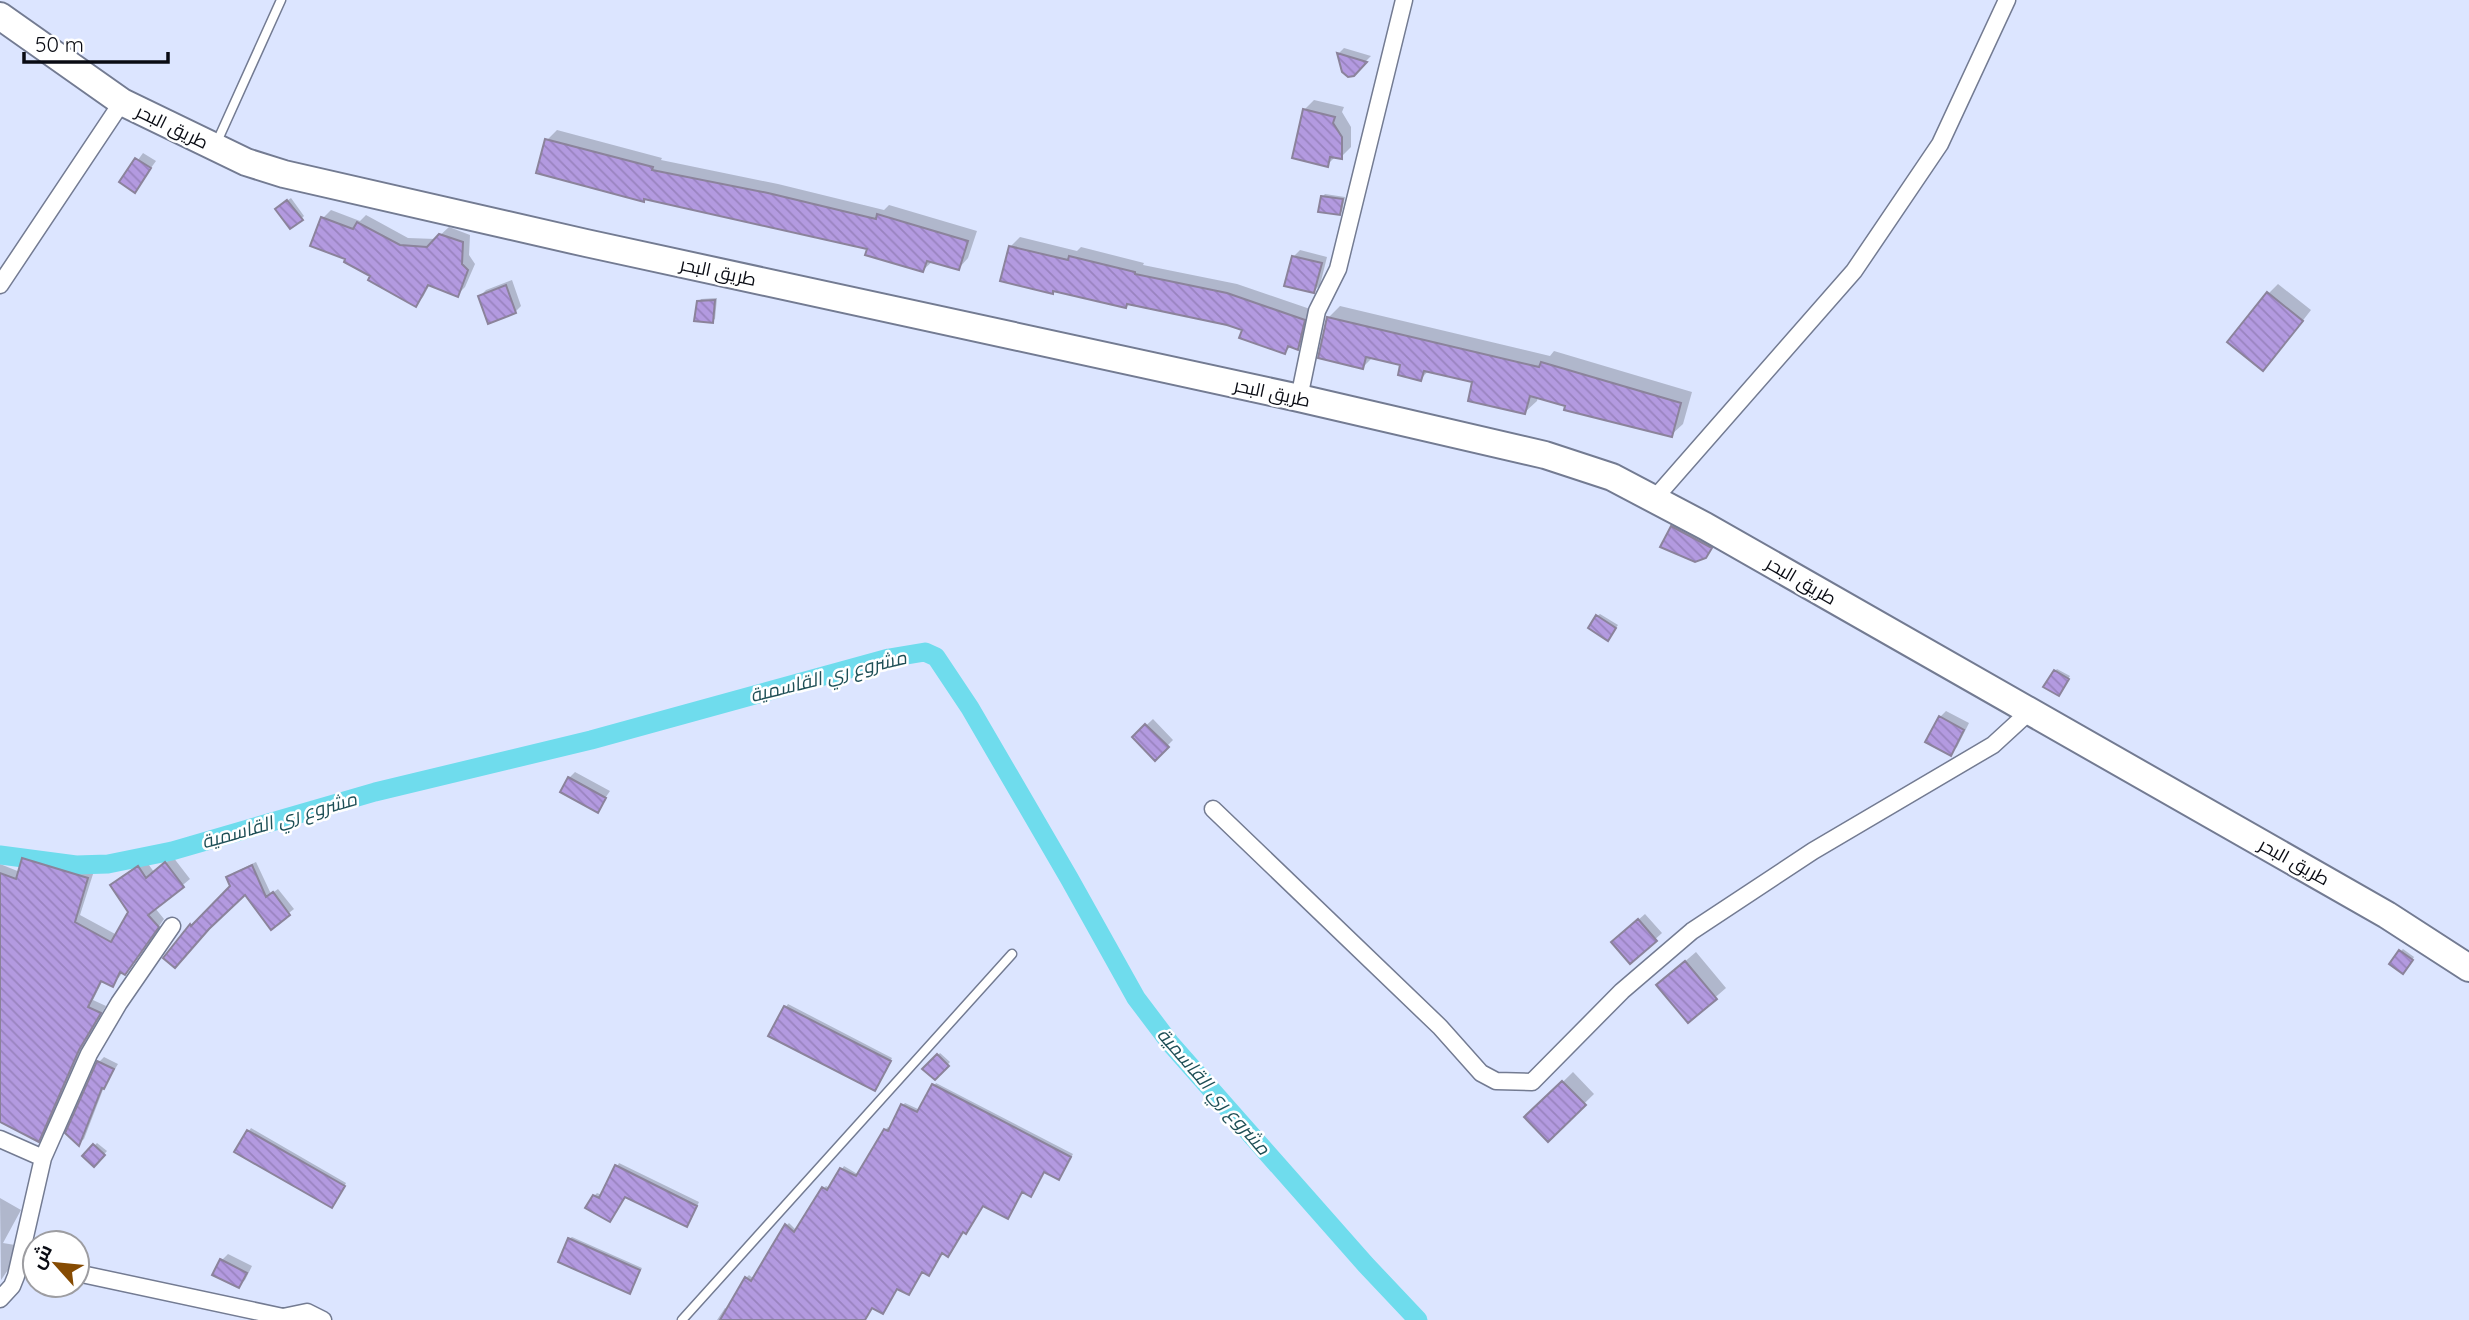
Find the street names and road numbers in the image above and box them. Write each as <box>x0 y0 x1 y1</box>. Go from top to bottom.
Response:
street label: طريق البحر <box>131 99 212 155</box>
street label: طريق البحر <box>677 252 758 292</box>
street label: طريق البحر <box>1231 373 1312 413</box>
street label: طريق البحر <box>1761 551 1841 611</box>
street label: طريق البحر <box>2253 832 2334 891</box>

